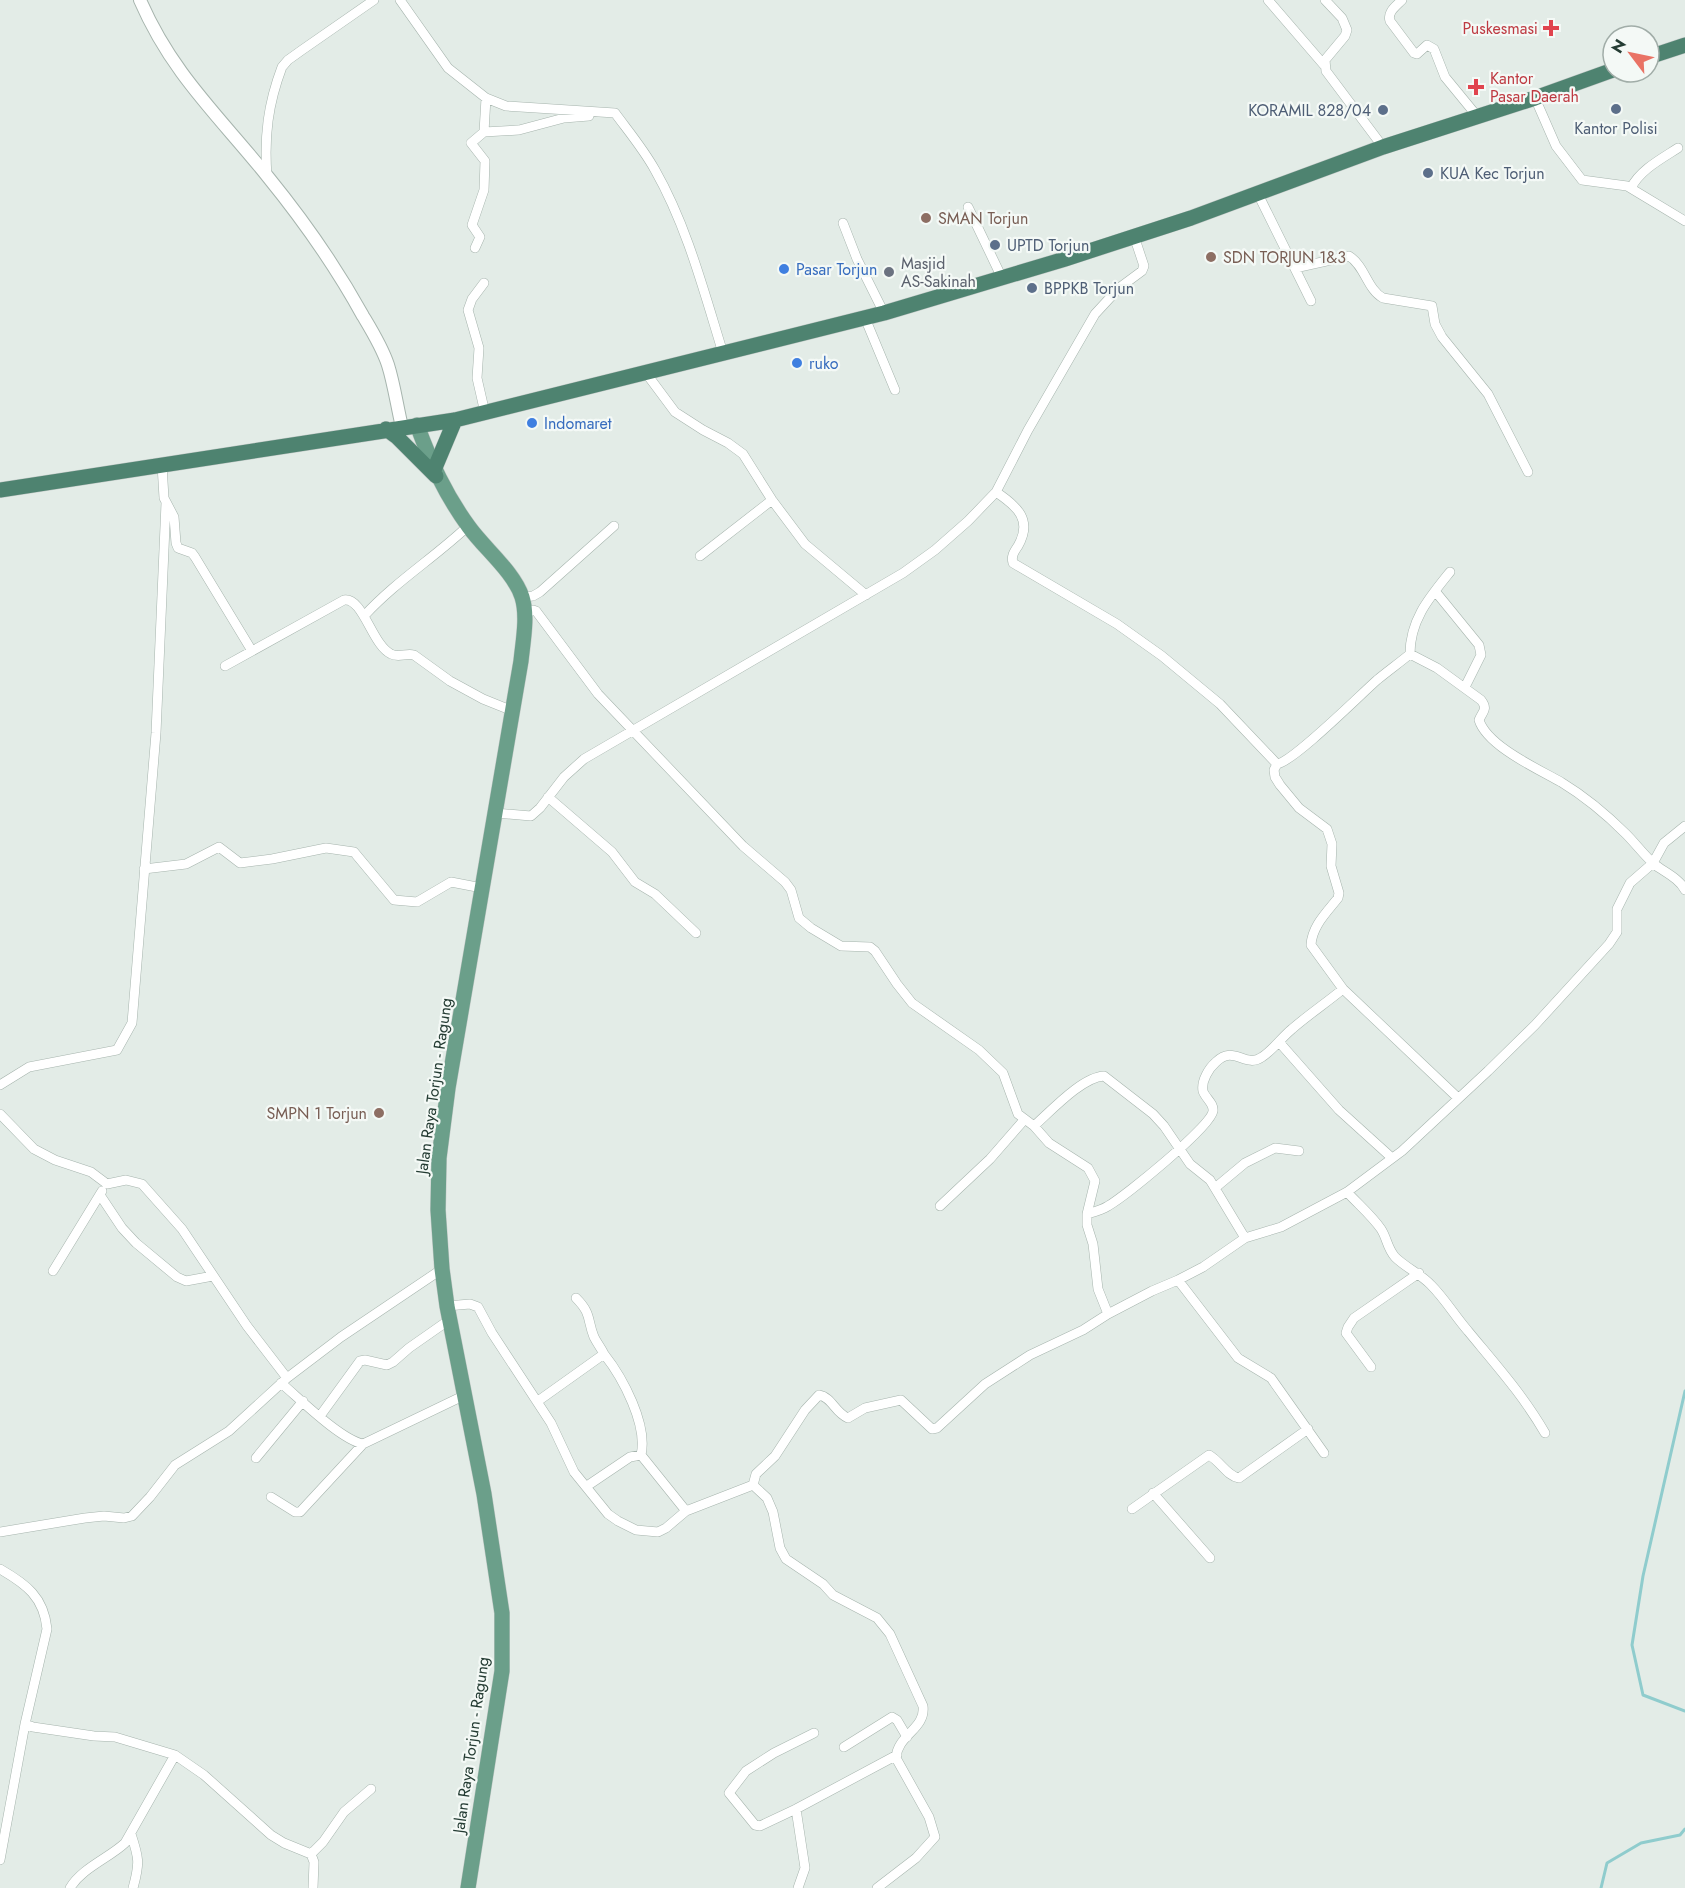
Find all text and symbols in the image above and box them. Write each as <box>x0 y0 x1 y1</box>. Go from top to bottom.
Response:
place label: Puskesmasi <box>1462 17 1538 40</box>
marker: Puskesmasi <box>1542 19 1560 37</box>
north arrow <box>1601 24 1661 84</box>
text: N <box>1606 35 1632 58</box>
place label: Kantor Pasar Daerah <box>1490 67 1579 108</box>
marker: Kantor Pasar Daerah <box>1467 78 1485 96</box>
place label: KORAMIL 828/04 <box>1248 99 1371 122</box>
marker: Kantor Polisi <box>1609 102 1623 116</box>
marker: KORAMIL 828/04 <box>1376 103 1390 117</box>
place label: Kantor Polisi <box>1574 117 1658 140</box>
place label: KUA Kec Torjun <box>1440 162 1545 185</box>
marker: KUA Kec Torjun <box>1421 166 1435 180</box>
place label: SMAN Torjun <box>938 207 1028 230</box>
marker: SMAN Torjun <box>919 211 933 225</box>
place label: UPTD Torjun <box>1007 234 1089 257</box>
marker: UPTD Torjun <box>988 238 1002 252</box>
place label: SDN TORJUN 1&3 <box>1223 246 1346 269</box>
marker: SDN TORJUN 1&3 <box>1204 250 1218 264</box>
place label: Masjid AS-Sakinah <box>901 252 976 293</box>
place label: Pasar Torjun <box>796 258 877 281</box>
marker: Pasar Torjun <box>777 262 791 276</box>
marker: Masjid AS-Sakinah <box>882 265 896 279</box>
place label: BPPKB Torjun <box>1044 277 1134 300</box>
marker: BPPKB Torjun <box>1025 281 1039 295</box>
place label: ruko <box>809 352 839 375</box>
marker: ruko <box>790 356 804 370</box>
place label: Indomaret <box>544 412 612 435</box>
marker: Indomaret <box>525 416 539 430</box>
street label: Jalan Raya Torjun - Ragung <box>410 996 458 1178</box>
place label: SMPN 1 Torjun <box>266 1102 367 1125</box>
marker: SMPN 1 Torjun <box>372 1106 386 1120</box>
street label: Jalan Raya Torjun - Ragung <box>447 1655 495 1837</box>

